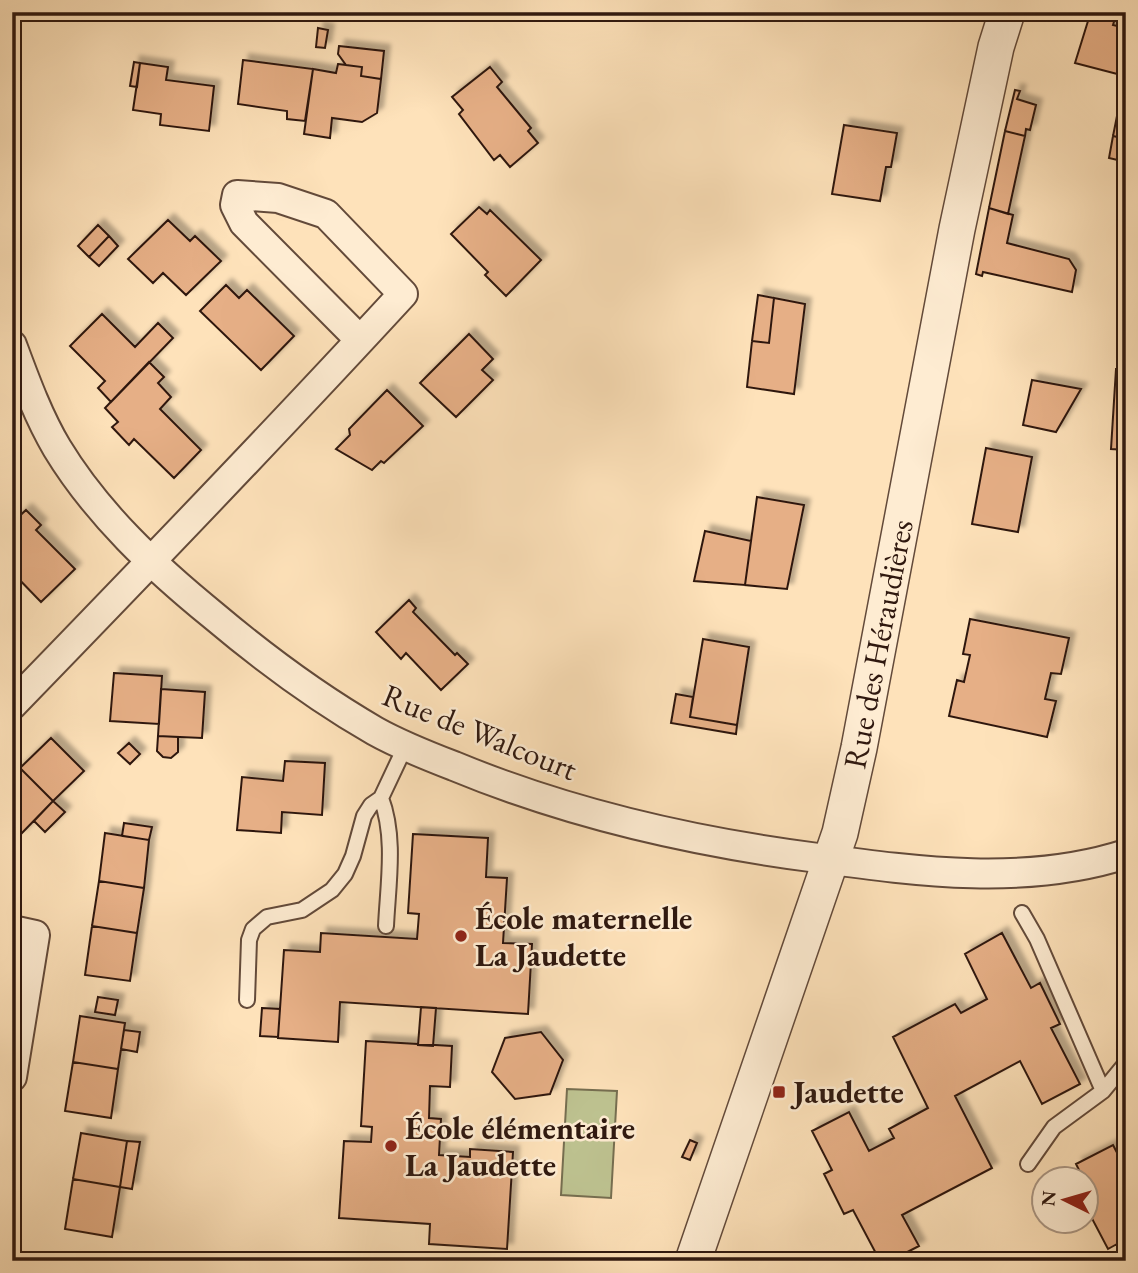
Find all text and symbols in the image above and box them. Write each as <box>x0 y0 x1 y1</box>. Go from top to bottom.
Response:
street label: Rue des Héraudières <box>833 516 923 772</box>
street label: Rue de Walcourt <box>377 674 583 790</box>
place label: École maternelle La Jaudette <box>475 897 692 976</box>
marker: École maternelle La Jaudette <box>453 928 469 944</box>
place label: Jaudette <box>790 1071 904 1113</box>
marker: Jaudette <box>771 1084 787 1100</box>
place label: École élémentaire La Jaudette <box>405 1107 635 1186</box>
marker: École élémentaire La Jaudette <box>383 1138 399 1154</box>
north arrow <box>1030 1164 1100 1234</box>
text: N <box>1035 1189 1062 1207</box>

